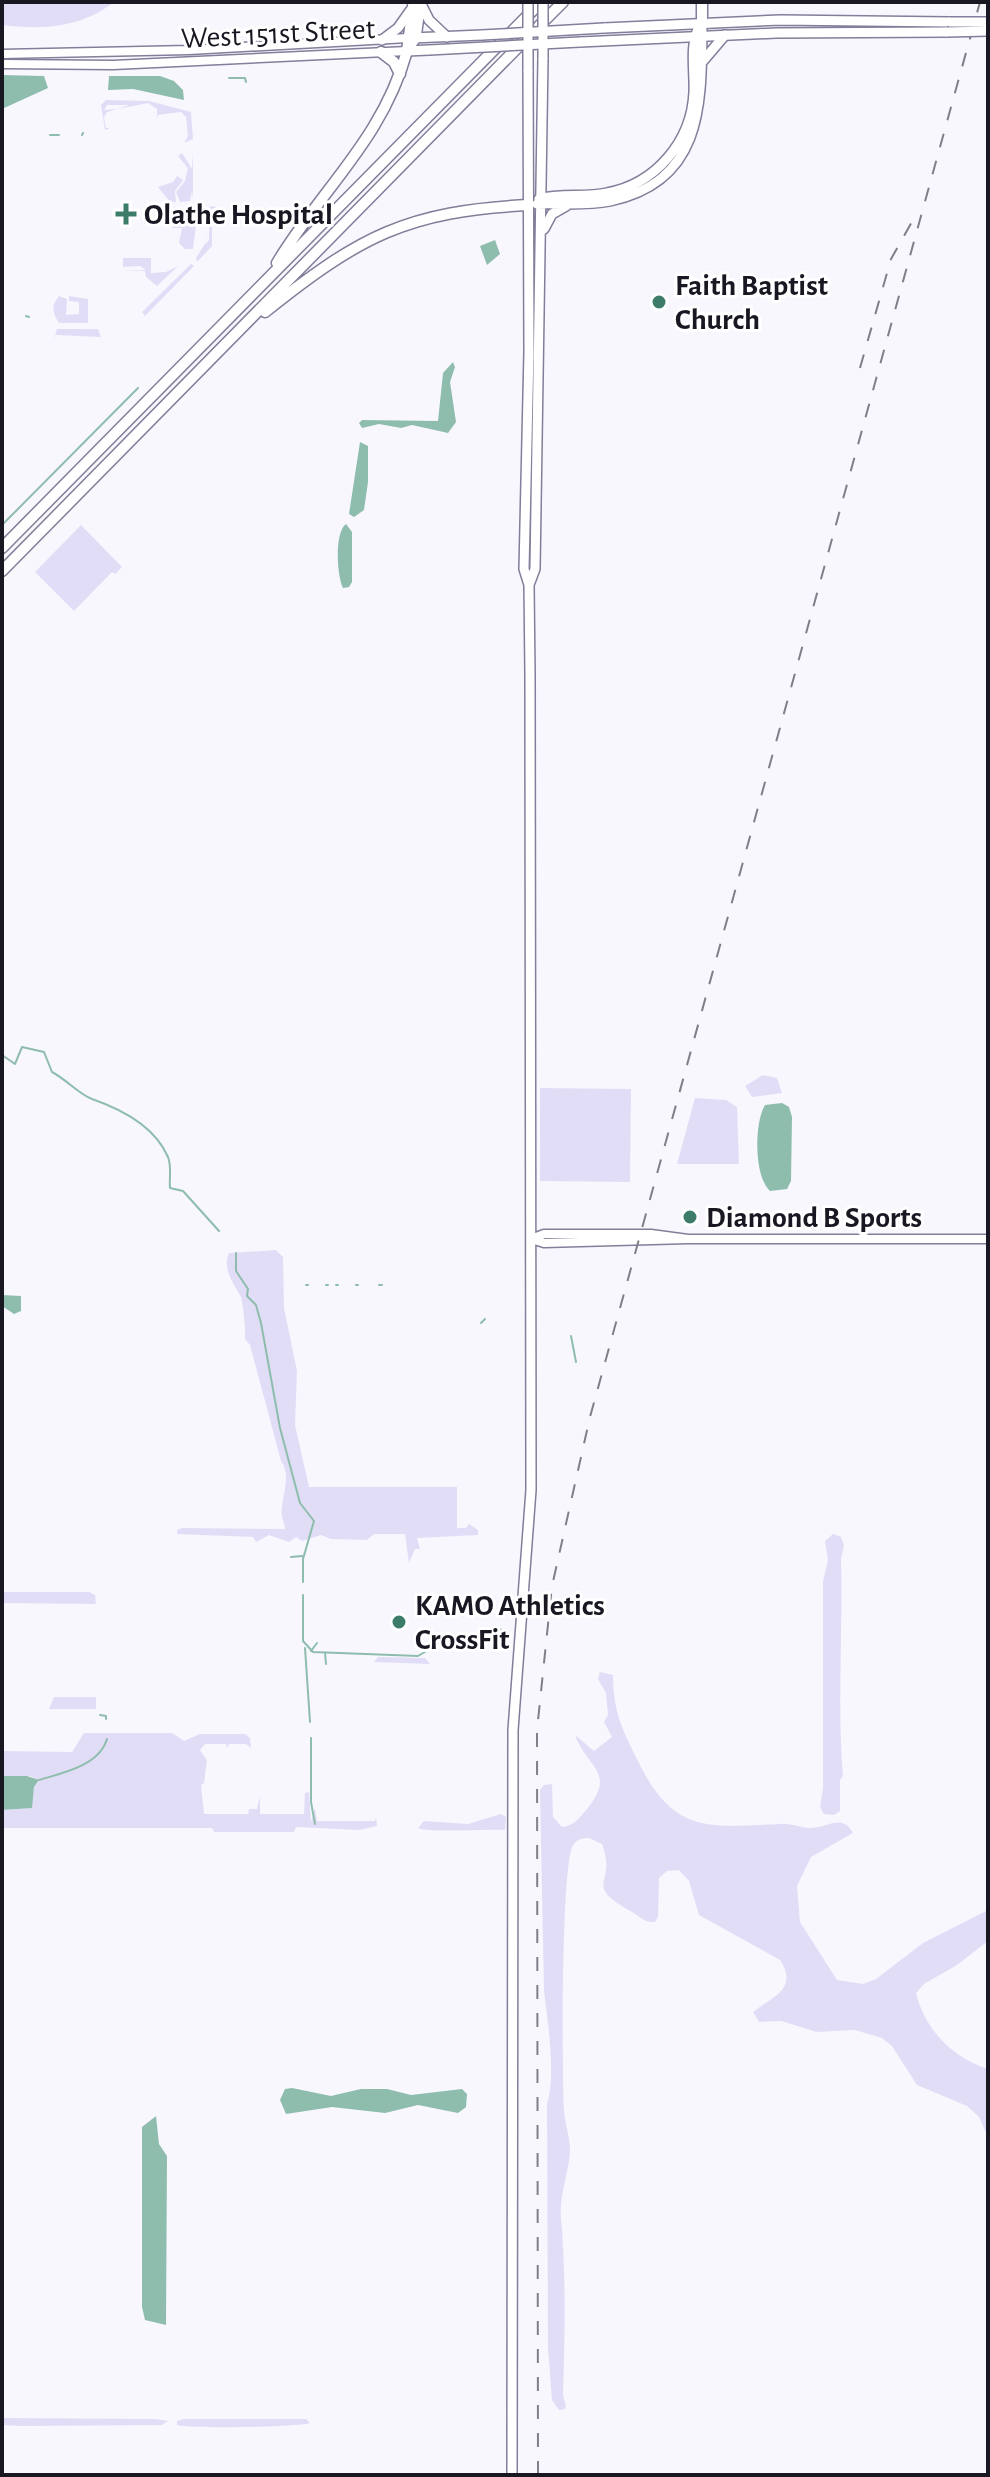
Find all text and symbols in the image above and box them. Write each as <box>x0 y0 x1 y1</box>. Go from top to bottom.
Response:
street label: West 151st Street <box>180 14 376 54</box>
place label: Olathe Hospital <box>144 200 333 230</box>
marker: Olathe Hospital <box>115 203 137 225</box>
place label: Faith Baptist Church <box>675 271 828 335</box>
marker: Faith Baptist Church <box>650 293 668 311</box>
place label: Diamond B Sports <box>706 1203 922 1233</box>
marker: Diamond B Sports <box>681 1208 699 1226</box>
place label: KAMO Athletics CrossFit <box>415 1591 605 1655</box>
marker: KAMO Athletics CrossFit <box>390 1613 408 1631</box>

